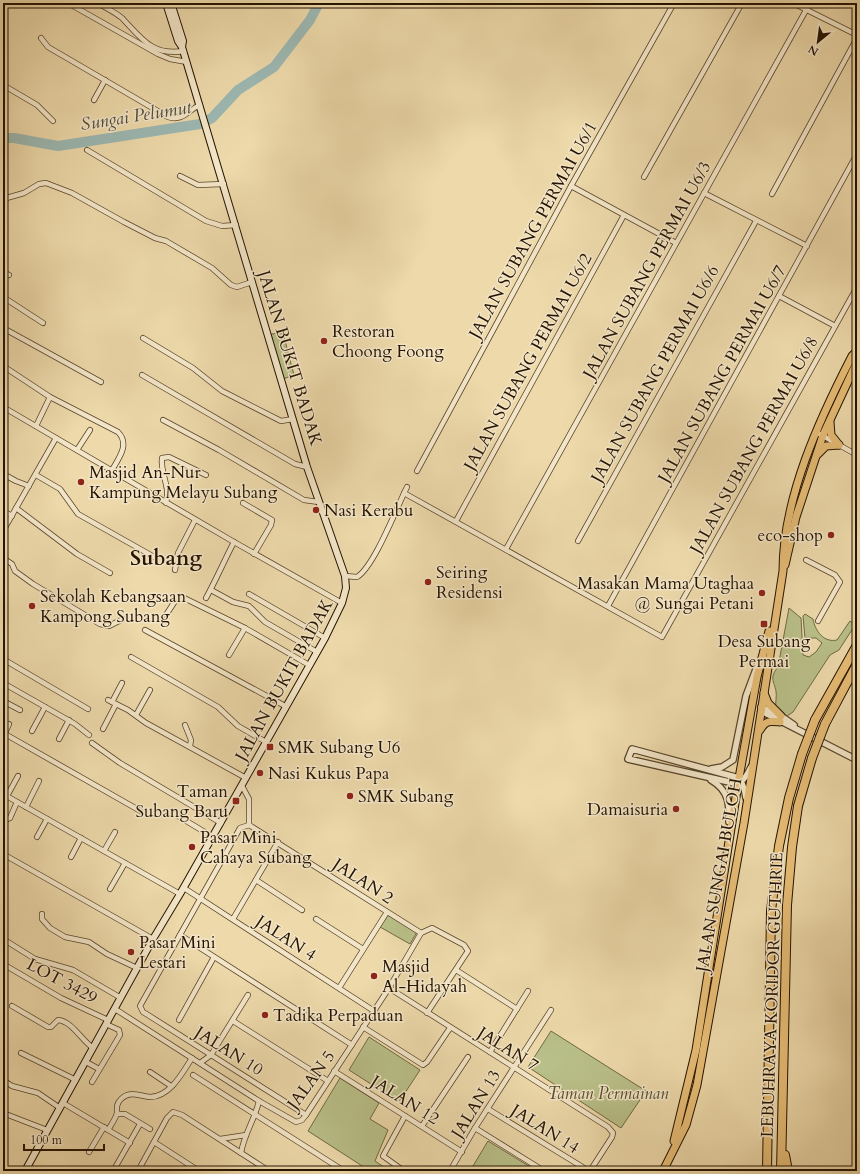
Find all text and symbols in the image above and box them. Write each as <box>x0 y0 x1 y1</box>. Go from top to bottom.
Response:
north arrow <box>798 22 838 62</box>
text: N <box>805 41 821 59</box>
water label: Sungai Pelumut <box>79 95 194 137</box>
street label: JALAN SUBANG PERMAI U6/1 <box>462 117 603 346</box>
street label: JALAN SUBANG PERMAI U6/3 <box>576 157 717 386</box>
street label: JALAN SUBANG PERMAI U6/2 <box>457 249 598 478</box>
street label: JALAN SUBANG PERMAI U6/6 <box>584 261 725 490</box>
street label: JALAN SUBANG PERMAI U6/7 <box>651 261 792 490</box>
street label: JALAN BUKIT BADAK <box>251 265 328 449</box>
place label: Restoran Choong Foong <box>332 320 444 363</box>
street label: JALAN SUBANG PERMAI U6/8 <box>683 332 824 561</box>
marker: Restoran Choong Foong <box>319 336 329 346</box>
place label: Masjid An-Nur Kampung Melayu Subang <box>89 461 278 504</box>
marker: Masjid An-Nur Kampung Melayu Subang <box>76 477 86 487</box>
place label: Nasi Kerabu <box>324 499 413 522</box>
marker: Nasi Kerabu <box>311 505 321 515</box>
place label: eco-shop <box>758 524 823 547</box>
marker: eco-shop <box>826 530 836 540</box>
district label: Subang <box>130 544 202 573</box>
place label: Seiring Residensi <box>436 561 503 604</box>
place label: Masakan Mama Utaghaa @ Sungai Petani <box>577 572 755 615</box>
marker: Seiring Residensi <box>423 577 433 587</box>
place label: Sekolah Kebangsaan Kampong Subang <box>40 585 186 628</box>
marker: Masakan Mama Utaghaa @ Sungai Petani <box>757 588 767 598</box>
street label: JALAN BUKIT BADAK <box>228 594 338 768</box>
marker: Sekolah Kebangsaan Kampong Subang <box>27 601 37 611</box>
marker: Desa Subang Permai <box>759 619 769 629</box>
place label: Desa Subang Permai <box>718 630 811 673</box>
place label: SMK Subang U6 <box>278 736 401 759</box>
marker: SMK Subang U6 <box>265 742 275 752</box>
place label: Nasi Kukus Papa <box>268 762 390 785</box>
marker: Nasi Kukus Papa <box>255 768 265 778</box>
street label: JALAN SUNGAI BULOH <box>690 776 747 977</box>
place label: Taman Subang Baru <box>135 780 228 823</box>
place label: SMK Subang <box>358 785 454 808</box>
marker: SMK Subang <box>345 791 355 801</box>
marker: Taman Subang Baru <box>231 796 241 806</box>
place label: Damaisuria <box>587 798 669 821</box>
marker: Damaisuria <box>671 804 681 814</box>
place label: Pasar Mini Cahaya Subang <box>200 826 312 869</box>
marker: Pasar Mini Cahaya Subang <box>187 842 197 852</box>
street label: JALAN 2 <box>326 851 398 909</box>
street label: LEBUHRAYA KORIDOR GUTHRIE <box>756 852 788 1138</box>
street label: JALAN 4 <box>249 908 321 966</box>
place label: Pasar Mini Lestari <box>139 931 216 974</box>
marker: Pasar Mini Lestari <box>126 947 136 957</box>
street label: LOT 3429 <box>23 953 102 1009</box>
place label: Masjid Al-Hidayah <box>382 955 468 998</box>
marker: Masjid Al-Hidayah <box>369 971 379 981</box>
place label: Tadika Perpaduan <box>273 1004 404 1027</box>
marker: Tadika Perpaduan <box>260 1010 270 1020</box>
street label: JALAN 10 <box>188 1019 268 1081</box>
street label: JALAN 7 <box>471 1020 543 1077</box>
street label: JALAN 5 <box>280 1046 340 1117</box>
street label: JALAN 13 <box>444 1065 506 1145</box>
street label: JALAN 12 <box>364 1068 444 1130</box>
park label: Taman Permainan <box>547 1082 669 1105</box>
street label: JALAN 14 <box>504 1097 584 1159</box>
scale bar <box>24 1126 104 1152</box>
text: 100 m <box>30 1132 63 1148</box>

